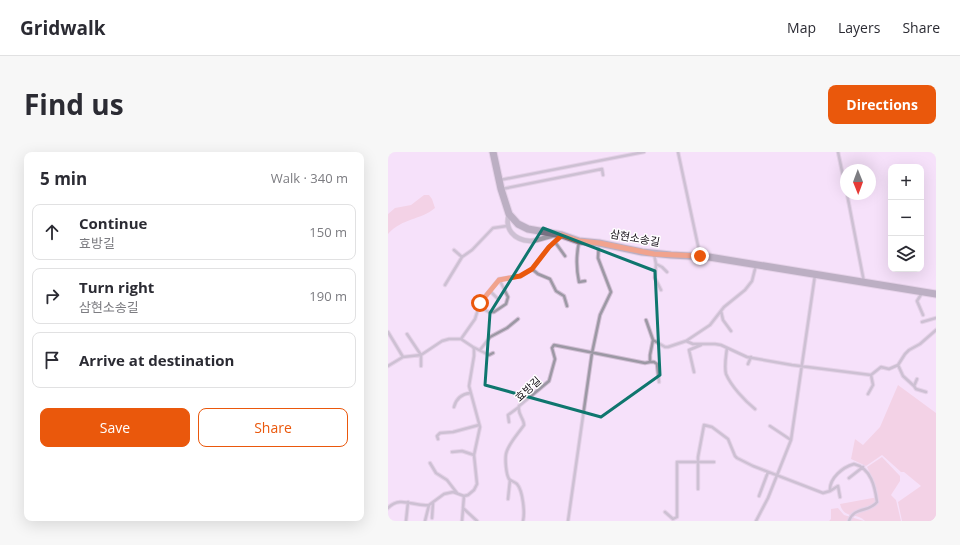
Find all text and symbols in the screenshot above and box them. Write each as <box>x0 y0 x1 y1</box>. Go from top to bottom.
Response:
text: Gridwalk <box>20 15 106 41</box>
text: Map <box>787 18 816 37</box>
text: Layers <box>838 18 880 37</box>
text: Share <box>902 18 940 37</box>
text: Find us <box>24 85 124 123</box>
button: Directions <box>828 85 936 124</box>
north arrow <box>840 164 876 200</box>
map controls <box>888 164 924 272</box>
button: + <box>888 164 924 200</box>
text: 5 min <box>40 167 87 190</box>
text: Walk · 340 m <box>271 169 348 187</box>
button: − <box>888 200 924 236</box>
text: Continue <box>79 213 147 233</box>
icon: ahead <box>41 221 63 243</box>
text: 150 m <box>309 223 347 241</box>
street label: 삼현소송길 <box>609 226 661 249</box>
text: 효방길 <box>79 234 115 252</box>
button: layers <box>888 236 924 272</box>
route end <box>691 247 709 265</box>
text: Turn right <box>79 277 154 297</box>
icon: right <box>41 285 63 307</box>
text: 190 m <box>309 287 347 305</box>
route start <box>471 294 489 312</box>
text: 삼현소송길 <box>79 298 139 316</box>
icon: arrive <box>41 349 63 371</box>
text: Arrive at destination <box>79 350 234 370</box>
street label: 효방길 <box>511 373 544 404</box>
button: Save <box>40 408 190 447</box>
button: Share <box>198 408 348 447</box>

